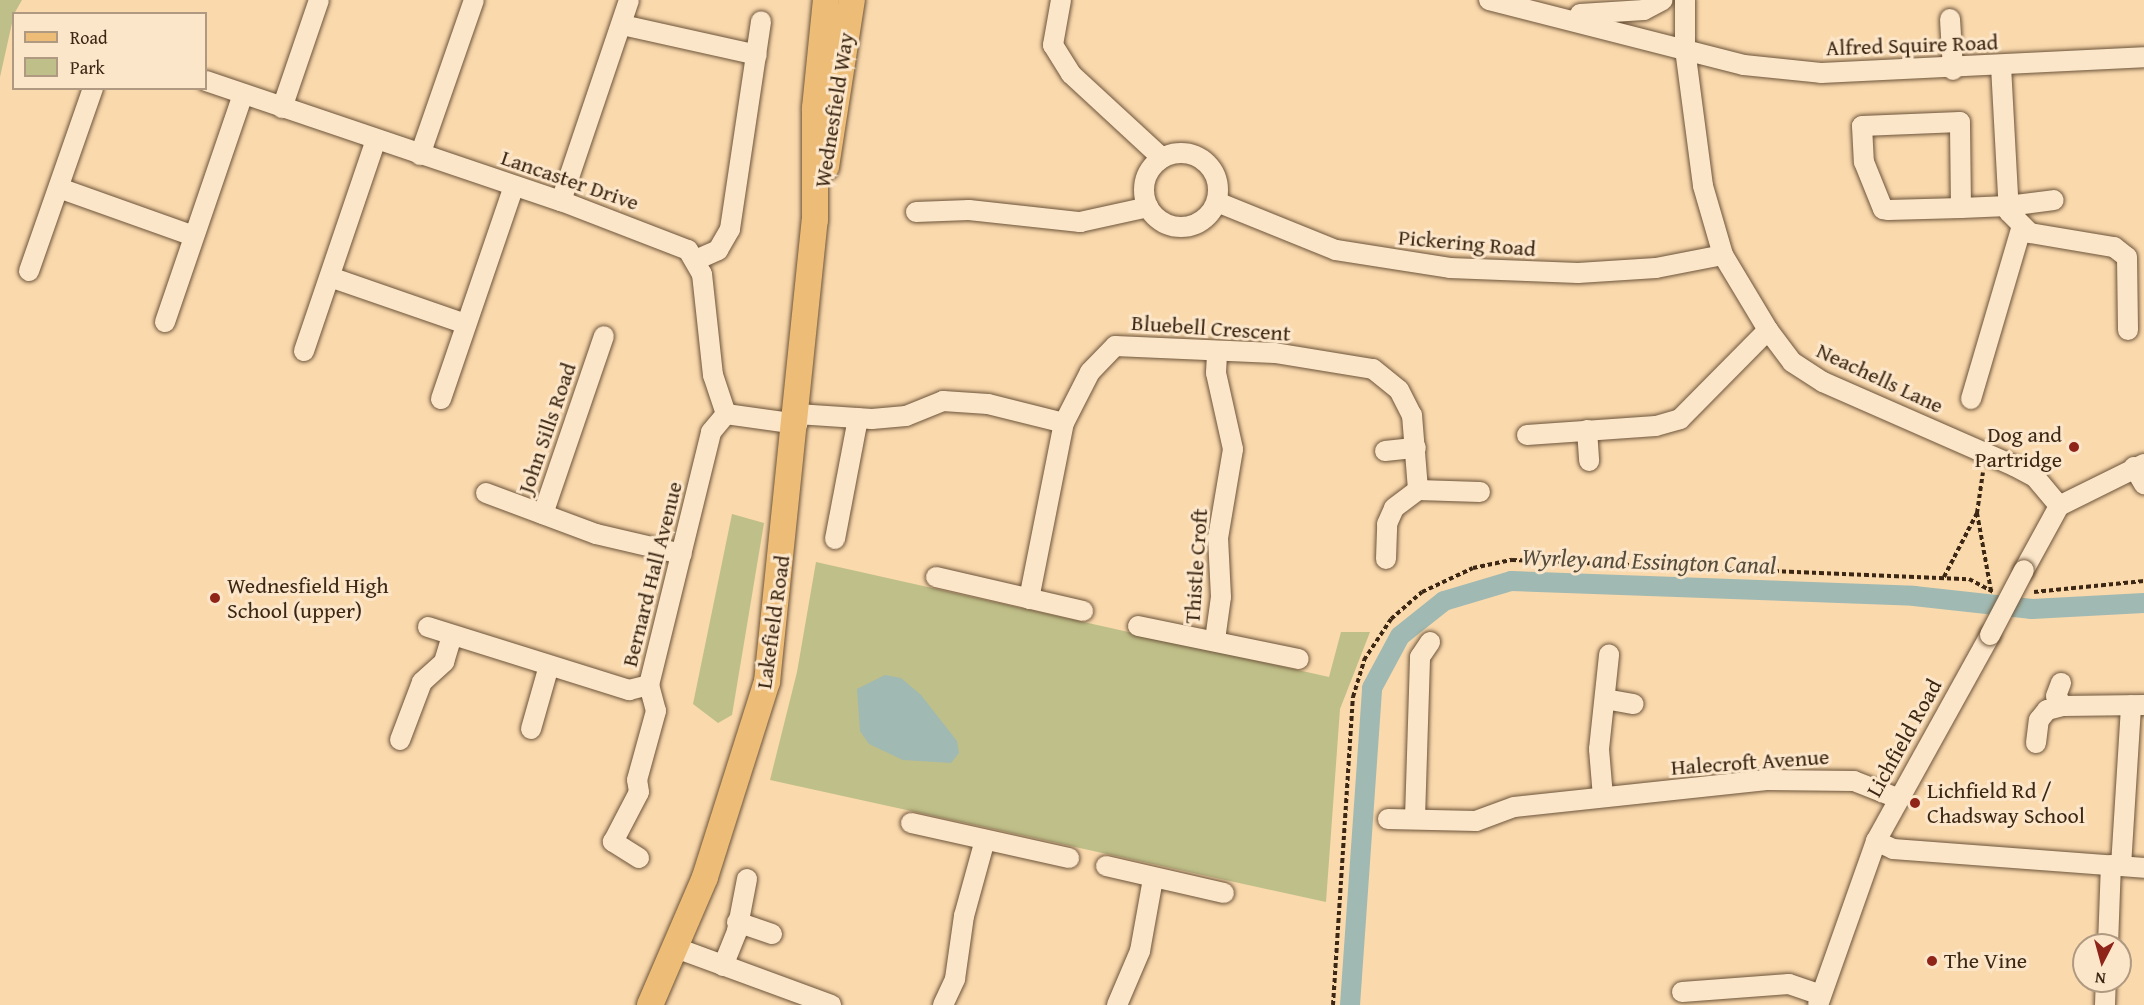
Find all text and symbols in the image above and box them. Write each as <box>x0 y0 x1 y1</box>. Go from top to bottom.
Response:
legend <box>12 12 207 90</box>
text: Road <box>70 24 108 51</box>
street label: Alfred Squire Road <box>1825 29 1999 61</box>
street label: Wednesfield Way <box>809 30 859 190</box>
text: Park <box>70 54 105 81</box>
street label: Lancaster Drive <box>498 144 642 216</box>
street label: Pickering Road <box>1397 224 1537 262</box>
street label: Bluebell Crescent <box>1130 309 1292 347</box>
street label: Neachells Lane <box>1812 337 1948 419</box>
street label: John Sills Road <box>512 359 582 497</box>
place label: Dog and Partridge <box>1975 421 2062 472</box>
marker: Dog and Partridge <box>2067 440 2081 454</box>
street label: Bernard Hall Avenue <box>616 479 688 669</box>
street label: Thistle Croft <box>1179 507 1213 625</box>
water label: Wyrley and Essington Canal <box>1522 542 1776 580</box>
street label: Lakefield Road <box>751 554 795 690</box>
place label: Wednesfield High School (upper) <box>227 572 389 624</box>
marker: Wednesfield High School (upper) <box>208 591 222 605</box>
street label: Lichfield Road <box>1861 674 1947 802</box>
street label: Halecroft Avenue <box>1670 743 1830 781</box>
place label: Lichfield Rd / Chadsway School <box>1927 777 2085 828</box>
marker: Lichfield Rd / Chadsway School <box>1908 796 1922 810</box>
north arrow <box>2072 933 2132 993</box>
place label: The Vine <box>1944 948 2027 974</box>
marker: The Vine <box>1925 954 1939 968</box>
text: N <box>2094 966 2107 991</box>

